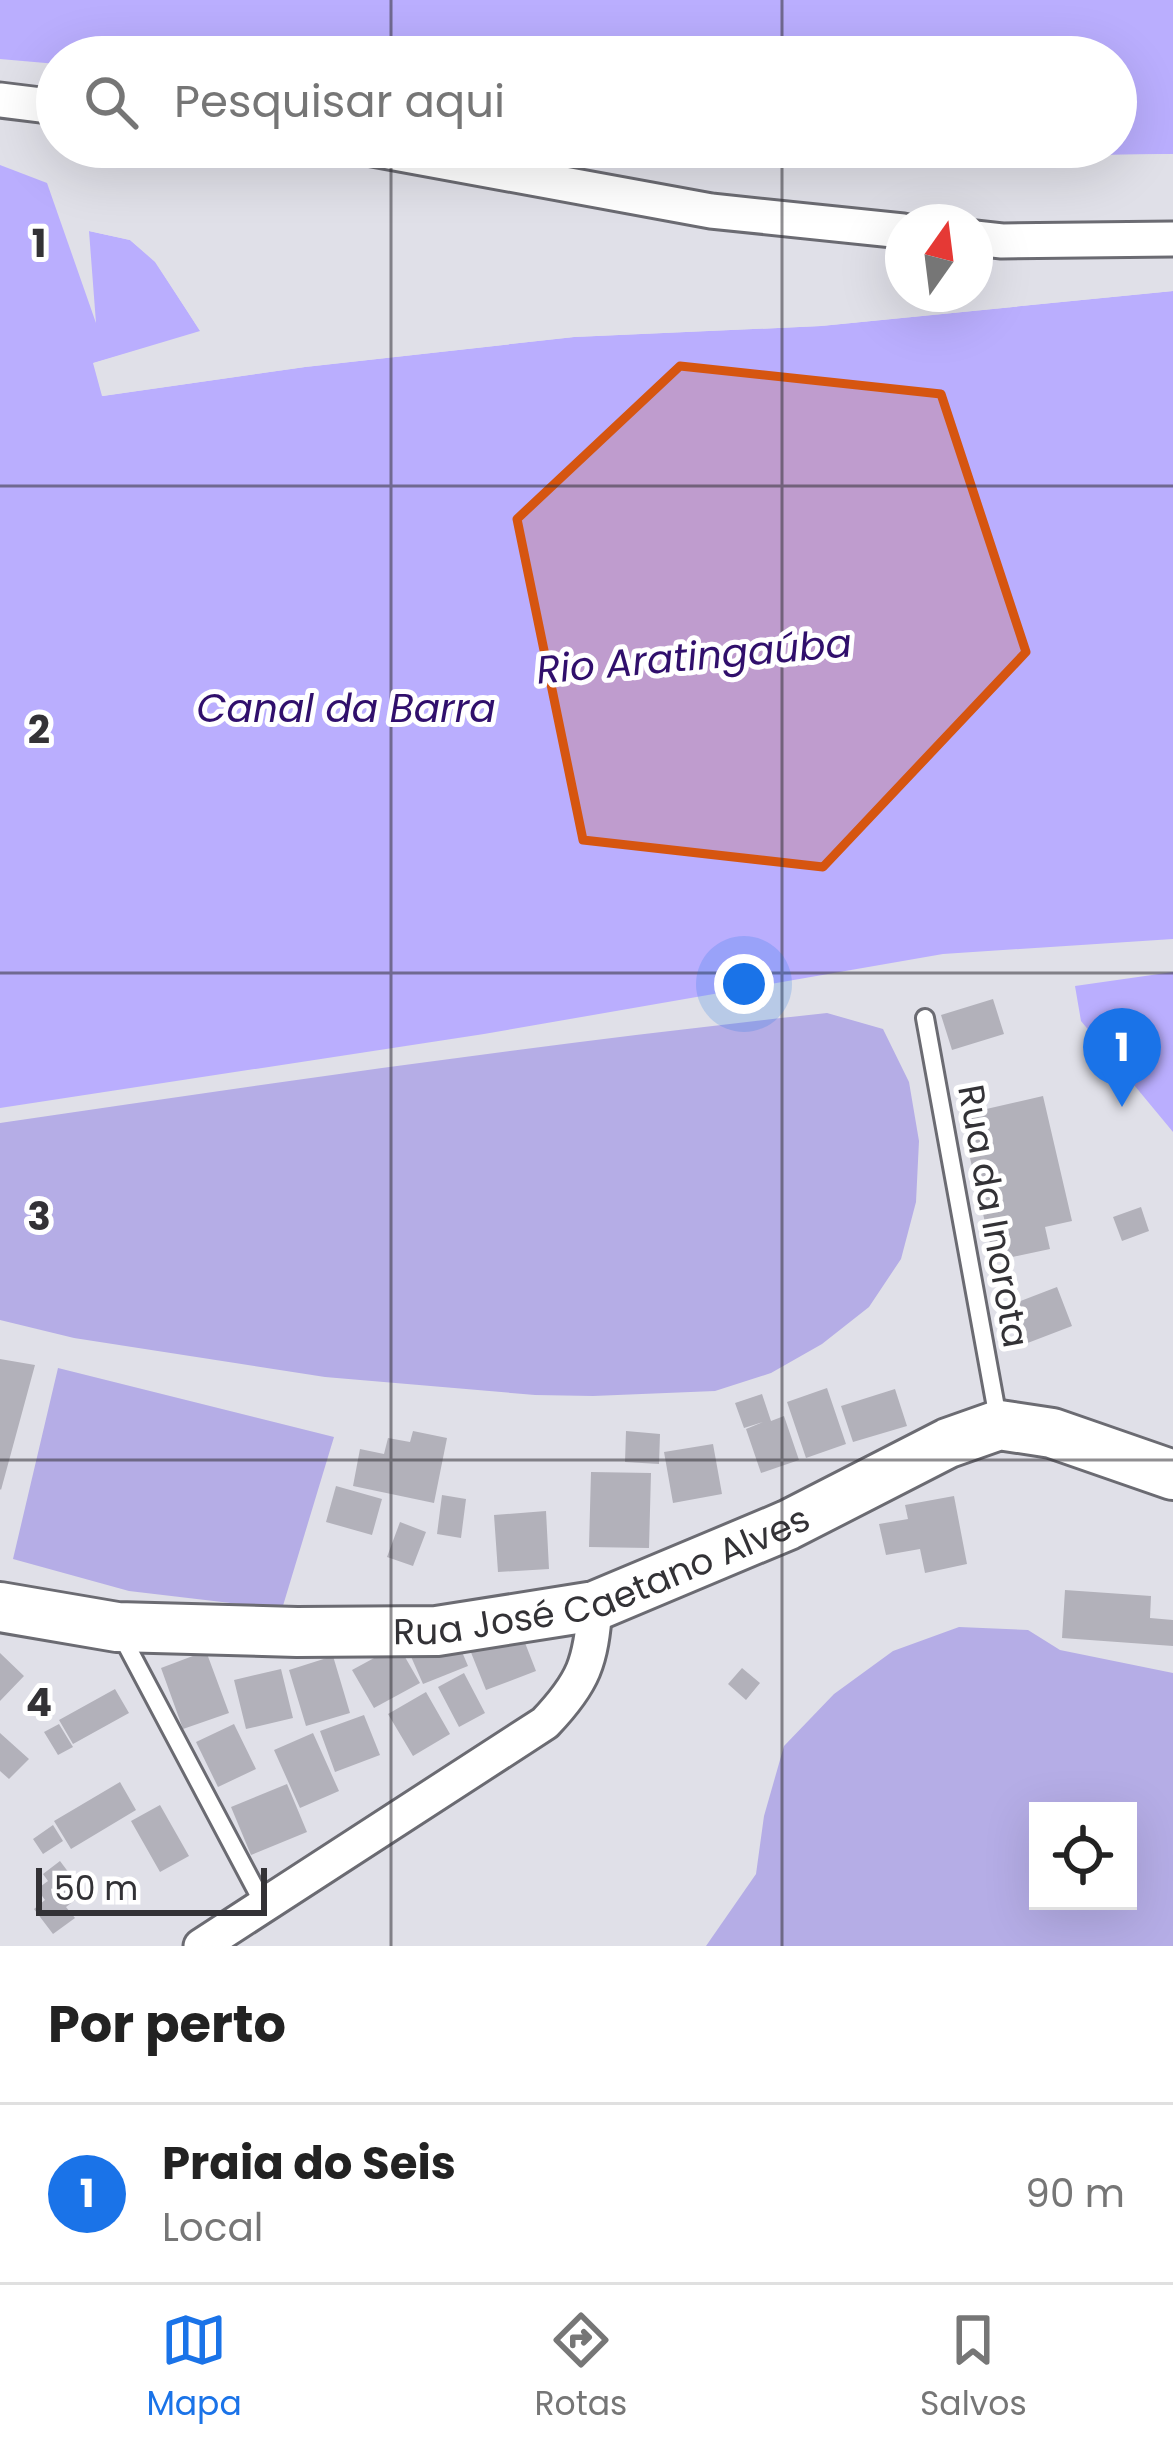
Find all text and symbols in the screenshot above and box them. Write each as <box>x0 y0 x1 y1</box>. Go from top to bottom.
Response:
search box <box>36 36 1137 168</box>
icon: search <box>78 69 144 135</box>
text: Pesquisar aqui <box>174 70 505 133</box>
north arrow <box>885 204 993 312</box>
text: 1 <box>32 216 46 271</box>
water label: Rio Aratingaúba <box>534 615 854 698</box>
water label: Canal da Barra <box>196 681 496 736</box>
text: 2 <box>28 702 50 757</box>
your location <box>714 954 774 1014</box>
pin: 1 <box>1083 1008 1161 1107</box>
street label: Rua da Inorota <box>945 1081 1042 1352</box>
text: 3 <box>27 1189 51 1244</box>
street label: Rua José Caetano Alves <box>393 1493 818 1657</box>
text: 4 <box>26 1675 52 1730</box>
map controls <box>1029 1802 1137 1910</box>
button: locate <box>1029 1802 1137 1910</box>
scale bar <box>36 1862 267 1915</box>
text: 50 m <box>54 1865 138 1912</box>
text: Por perto <box>48 1988 286 2060</box>
text: Praia do Seis <box>162 2132 456 2195</box>
text: 1 <box>80 2166 94 2221</box>
text: 90 m <box>1025 2166 1125 2221</box>
text: Local <box>162 2200 263 2255</box>
tab: Mapa <box>146 2307 242 2429</box>
tab: Rotas <box>534 2307 627 2429</box>
tab: Salvos <box>920 2307 1027 2429</box>

